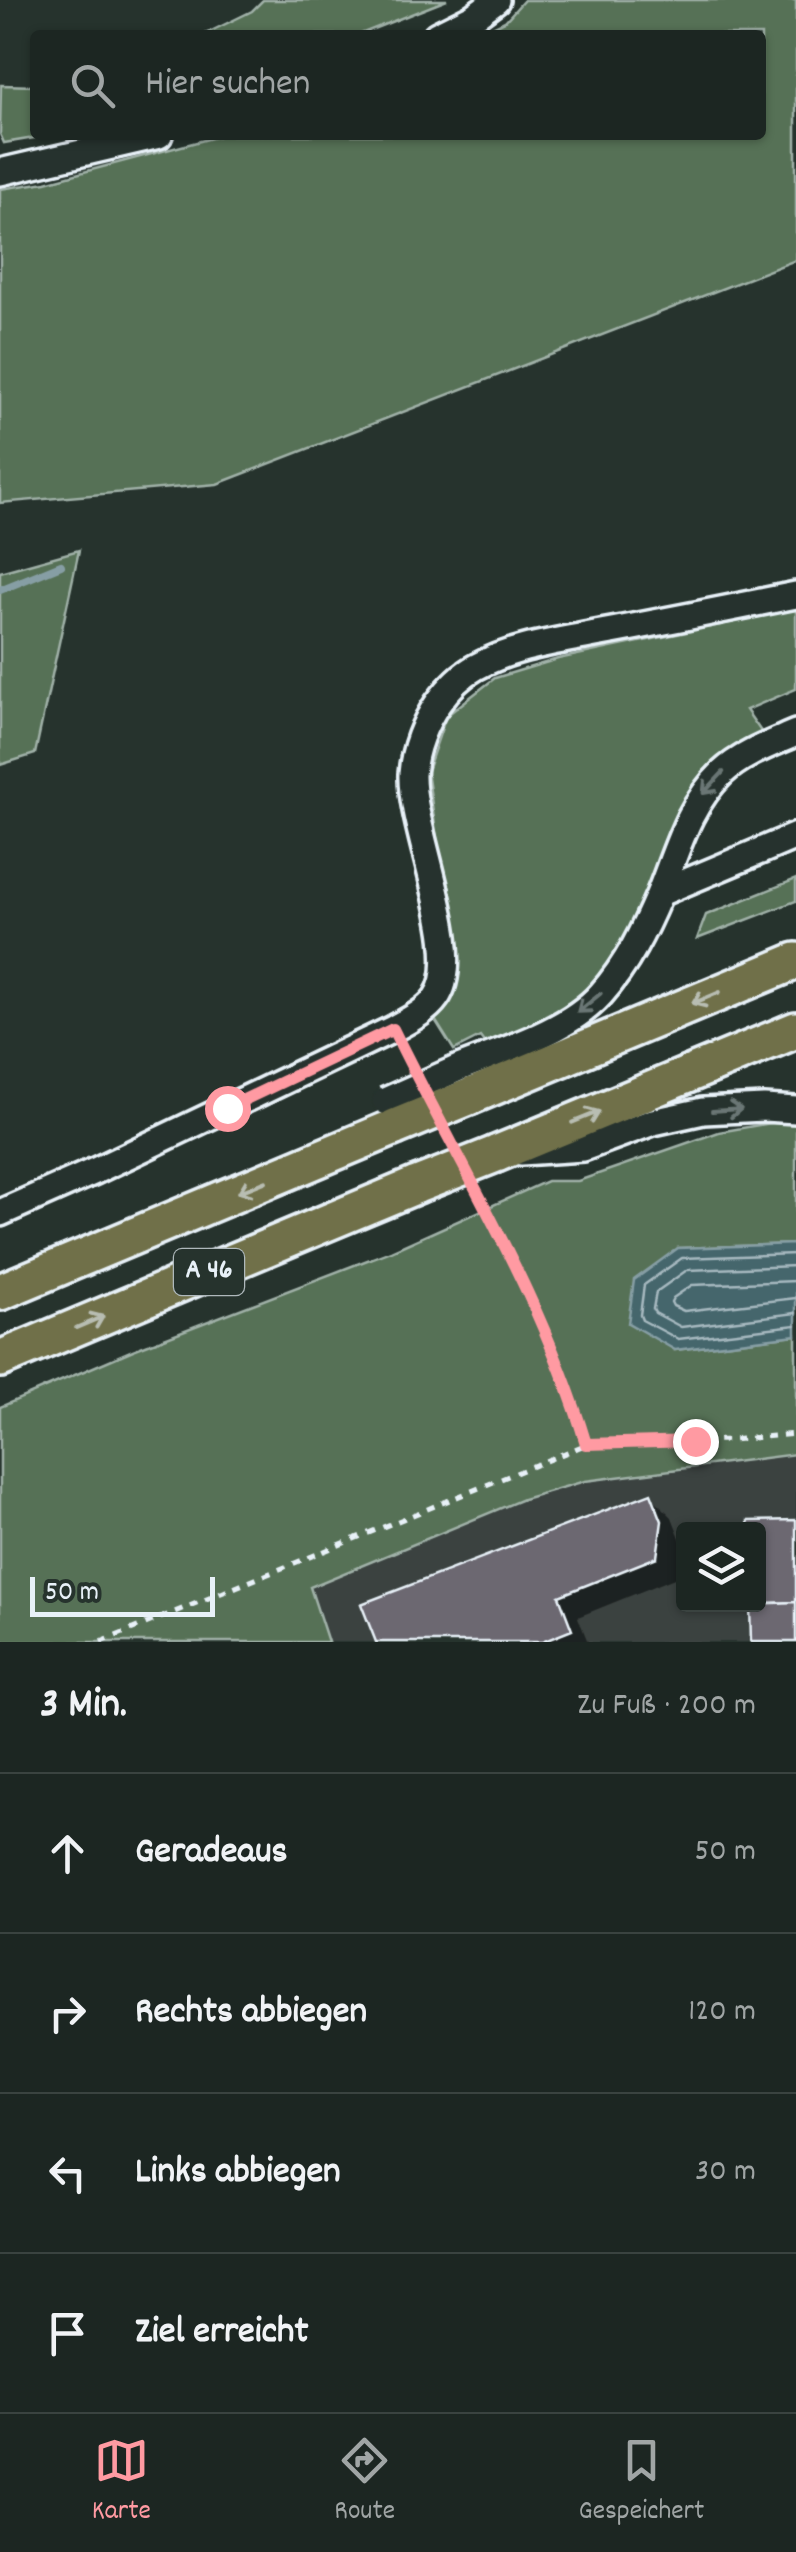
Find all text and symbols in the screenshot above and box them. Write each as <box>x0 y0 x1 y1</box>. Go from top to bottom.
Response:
search box <box>30 30 766 140</box>
icon: search <box>65 58 120 113</box>
text: Hier suchen <box>145 58 310 113</box>
one-way arrow <box>702 770 725 795</box>
one-way arrow <box>691 991 722 1009</box>
one-way arrow <box>577 992 603 1014</box>
route start <box>205 1086 251 1132</box>
one-way arrow <box>711 1100 743 1119</box>
one-way arrow <box>570 1106 601 1124</box>
one-way arrow <box>237 1179 267 1197</box>
road number: A 46 <box>174 1249 244 1295</box>
one-way arrow <box>74 1311 105 1329</box>
route end <box>673 1419 719 1465</box>
map controls <box>676 1522 766 1612</box>
button: layers <box>676 1522 766 1612</box>
scale bar <box>30 1572 215 1616</box>
text: 50 m <box>45 1574 99 1614</box>
text: 3 Min. <box>40 1677 127 1737</box>
text: Zu Fuß · 200 m <box>577 1684 756 1730</box>
icon: ahead <box>40 1826 95 1881</box>
text: Geradeaus <box>135 1826 288 1881</box>
text: 50 m <box>694 1830 756 1876</box>
icon: right <box>40 1986 95 2041</box>
text: Rechts abbiegen <box>135 1986 367 2041</box>
text: 120 m <box>688 1990 756 2036</box>
icon: left <box>40 2146 95 2201</box>
text: Links abbiegen <box>135 2146 341 2201</box>
text: 30 m <box>695 2150 756 2196</box>
icon: arrive <box>40 2306 95 2361</box>
text: Ziel erreicht <box>135 2306 308 2361</box>
tab: Karte <box>92 2433 151 2533</box>
tab: Route <box>334 2433 395 2533</box>
tab: Gespeichert <box>579 2433 704 2533</box>

